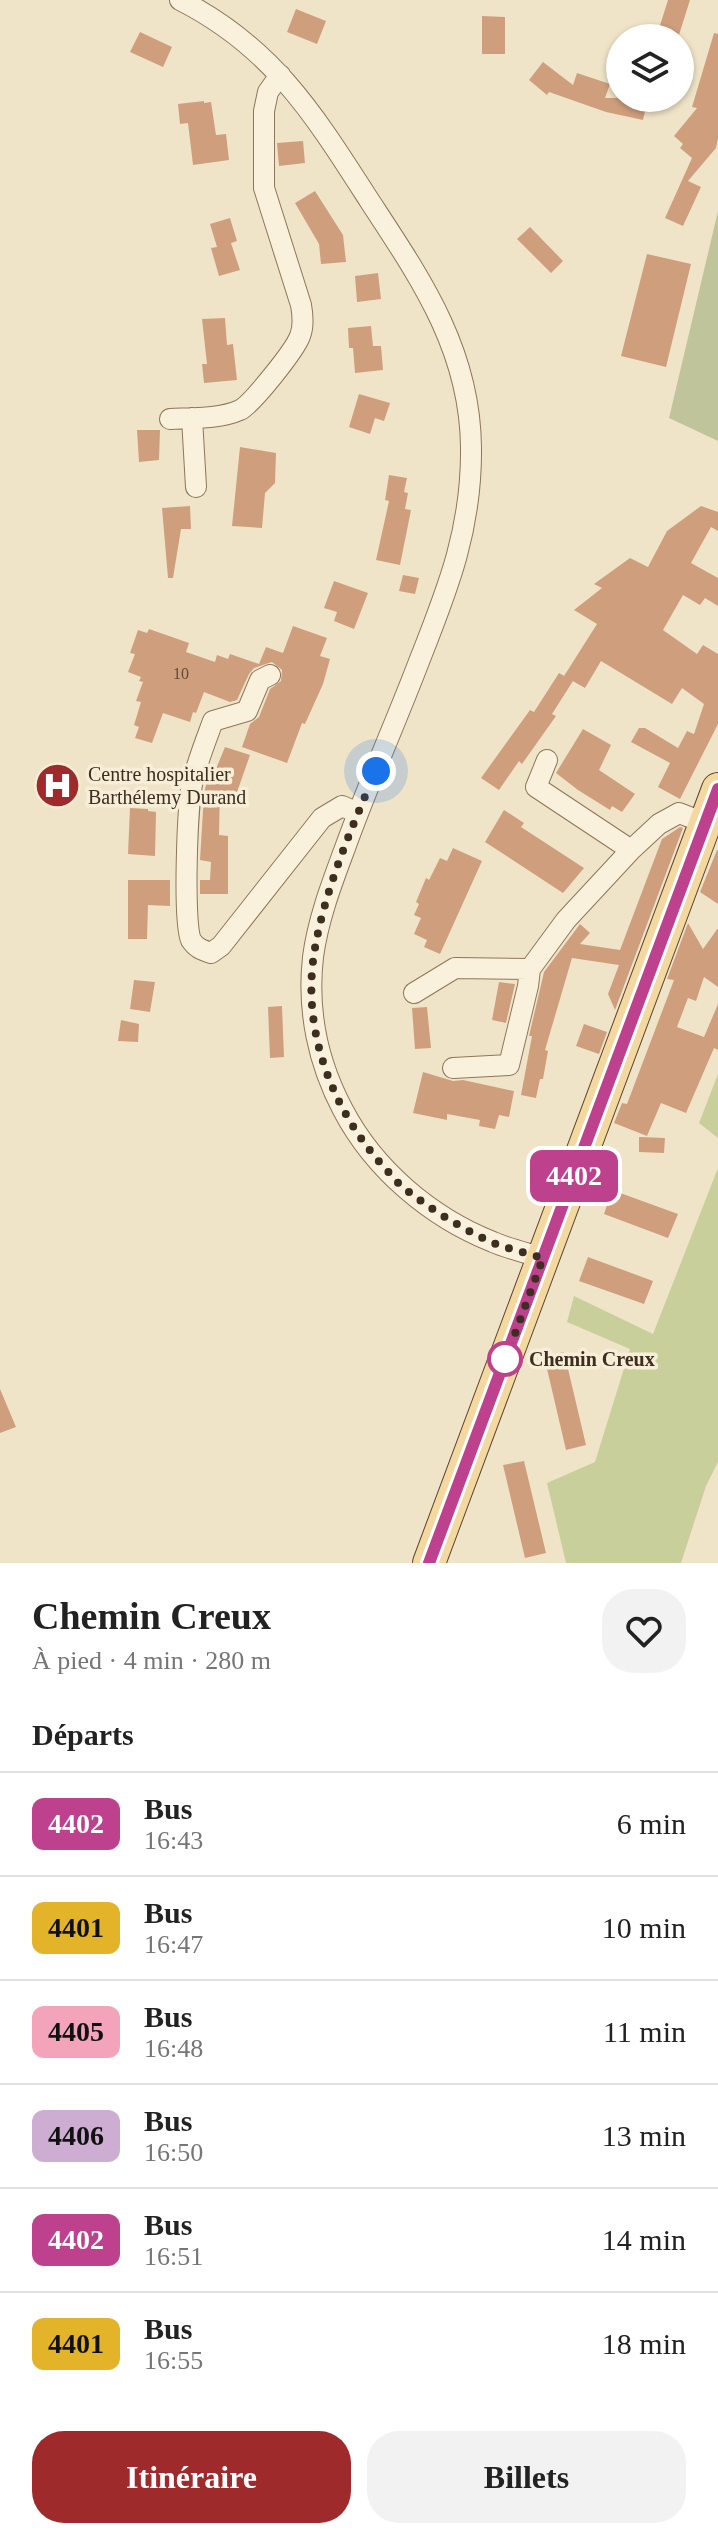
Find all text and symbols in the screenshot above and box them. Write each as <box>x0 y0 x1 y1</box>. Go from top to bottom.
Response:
map controls <box>606 24 694 112</box>
button: layers <box>606 24 694 112</box>
house number: 10 <box>173 665 189 682</box>
your location <box>356 751 396 791</box>
hospital icon: Centre hospitalier Barthélemy Durand <box>33 762 81 810</box>
place label: Centre hospitalier Barthélemy Durand <box>88 763 246 809</box>
line badge: 4402 <box>518 1150 630 1202</box>
text: 4402 <box>546 1160 602 1191</box>
marker: Chemin Creux <box>488 1342 522 1376</box>
place label: Chemin Creux <box>529 1348 655 1370</box>
button: heart <box>602 1589 686 1673</box>
text: Chemin Creux <box>32 1595 271 1637</box>
text: À pied · 4 min · 280 m <box>32 1646 271 1675</box>
text: Départs <box>32 1718 134 1751</box>
text: Bus <box>144 1792 192 1825</box>
text: 6 min <box>617 1807 686 1840</box>
text: 4402 <box>48 1808 104 1839</box>
text: 16:43 <box>144 1826 203 1855</box>
text: Bus <box>144 1896 192 1929</box>
text: 10 min <box>602 1911 686 1944</box>
text: 4401 <box>48 1912 104 1943</box>
text: 16:47 <box>144 1930 203 1959</box>
text: Bus <box>144 2000 192 2033</box>
text: 11 min <box>603 2015 686 2048</box>
text: 4405 <box>48 2016 104 2047</box>
text: 16:48 <box>144 2034 203 2063</box>
text: Bus <box>144 2104 192 2137</box>
text: 13 min <box>602 2119 686 2152</box>
text: 4406 <box>48 2120 104 2151</box>
text: 16:50 <box>144 2138 203 2167</box>
text: Bus <box>144 2208 192 2241</box>
text: 14 min <box>602 2223 686 2256</box>
text: 4402 <box>48 2224 104 2255</box>
text: 16:51 <box>144 2242 203 2271</box>
text: Bus <box>144 2312 192 2345</box>
text: 18 min <box>602 2327 686 2360</box>
text: 4401 <box>48 2328 104 2359</box>
text: 16:55 <box>144 2346 203 2375</box>
button: Itinéraire <box>32 2431 351 2523</box>
button: Billets <box>367 2431 686 2523</box>

